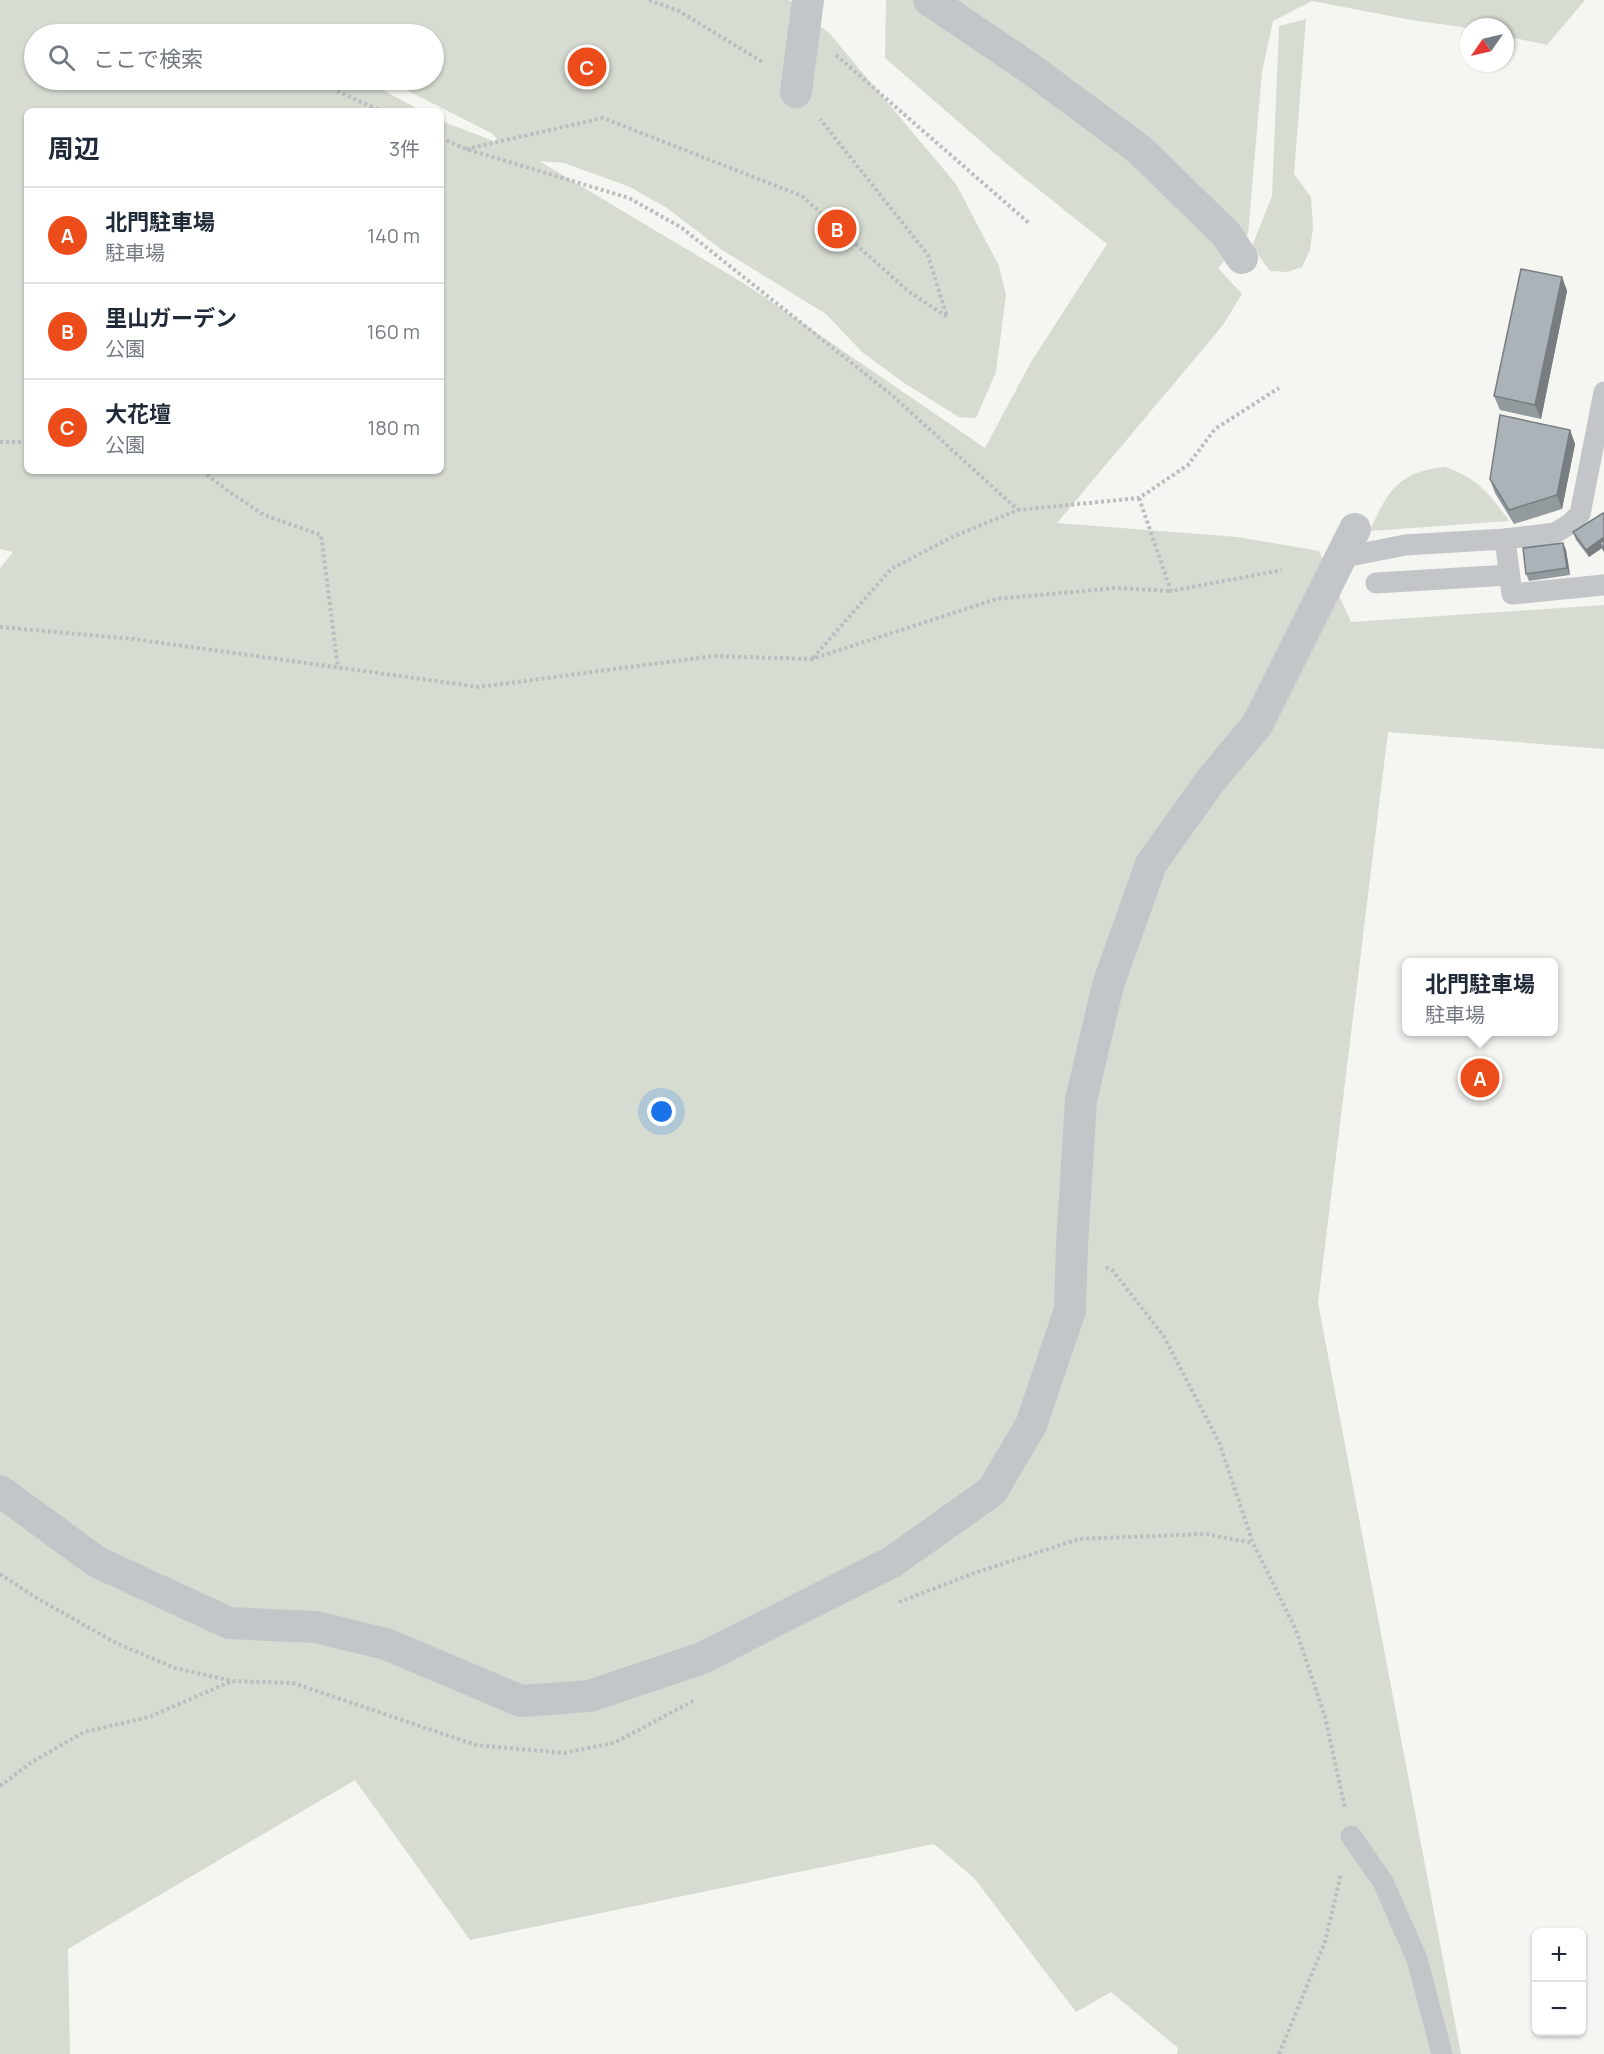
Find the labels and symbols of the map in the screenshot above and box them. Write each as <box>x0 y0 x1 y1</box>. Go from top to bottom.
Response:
north arrow <box>1460 18 1514 72</box>
pin: C <box>568 44 606 90</box>
pin: B <box>818 206 856 252</box>
pin: A <box>1460 1056 1500 1100</box>
your location <box>647 1097 676 1126</box>

